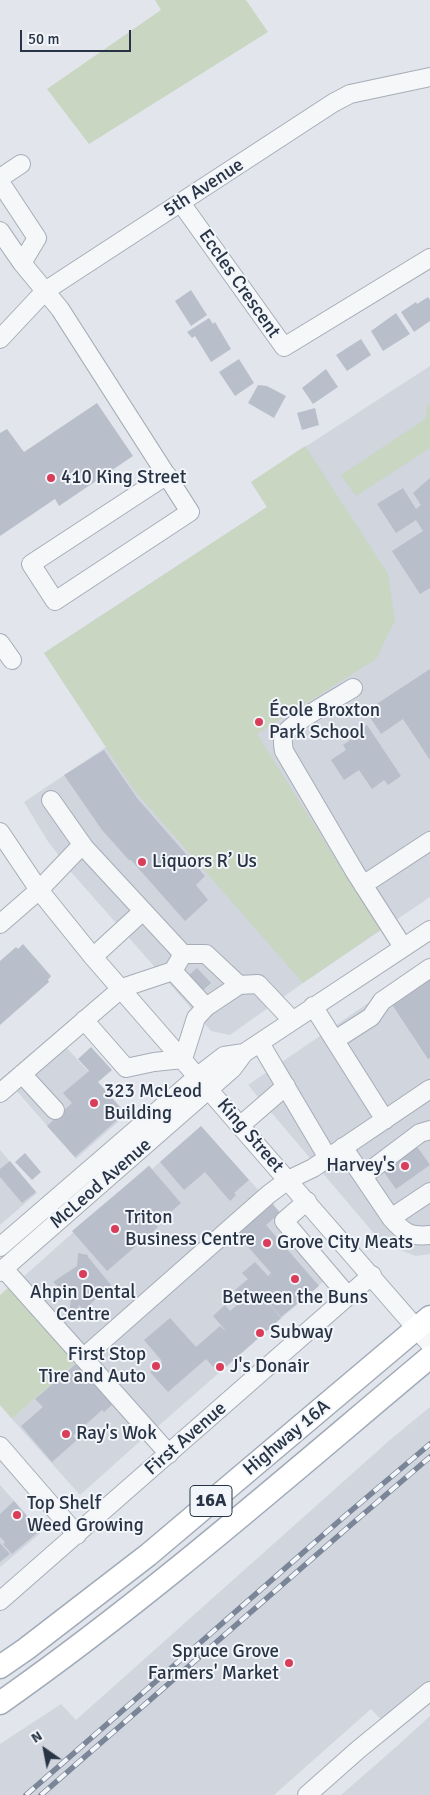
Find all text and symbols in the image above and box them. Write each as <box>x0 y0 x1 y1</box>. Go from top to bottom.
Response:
scale bar <box>22 20 134 52</box>
text: 50 m <box>28 30 59 48</box>
street label: 5th Avenue <box>160 154 248 222</box>
street label: Eccles Crescent <box>193 225 285 343</box>
place label: 410 King Street <box>61 467 187 489</box>
marker: 410 King Street <box>45 472 57 484</box>
place label: École Broxton Park School <box>269 700 380 744</box>
marker: École Broxton Park School <box>253 716 265 728</box>
place label: Liquors R’ Us <box>152 851 257 873</box>
marker: Liquors R’ Us <box>136 856 148 868</box>
place label: 323 McLeod Building <box>104 1081 202 1125</box>
street label: King Street <box>212 1094 288 1178</box>
marker: 323 McLeod Building <box>88 1097 100 1109</box>
street label: McLeod Avenue <box>46 1134 156 1234</box>
place label: Harvey's <box>326 1155 395 1177</box>
marker: Harvey's <box>399 1160 411 1172</box>
place label: Triton Business Centre <box>125 1207 255 1251</box>
marker: Triton Business Centre <box>109 1223 121 1235</box>
place label: Grove City Meats <box>277 1232 413 1254</box>
marker: Grove City Meats <box>261 1237 273 1249</box>
marker: Ahpin Dental Centre <box>77 1268 89 1280</box>
marker: Between the Buns <box>289 1273 301 1285</box>
place label: Ahpin Dental Centre <box>30 1282 136 1326</box>
place label: Between the Buns <box>222 1287 368 1309</box>
place label: Subway <box>270 1322 333 1344</box>
marker: Subway <box>254 1327 266 1339</box>
place label: First Stop Tire and Auto <box>39 1344 146 1388</box>
place label: J's Donair <box>230 1356 309 1378</box>
marker: First Stop Tire and Auto <box>150 1360 162 1372</box>
marker: J's Donair <box>214 1361 226 1373</box>
street label: Highway 16A <box>239 1395 335 1481</box>
street label: First Avenue <box>141 1397 231 1481</box>
place label: Ray's Wok <box>76 1423 157 1445</box>
marker: Ray's Wok <box>60 1428 72 1440</box>
road number: 16A <box>190 1485 232 1516</box>
place label: Top Shelf Weed Growing <box>27 1493 144 1537</box>
marker: Top Shelf Weed Growing <box>11 1509 23 1521</box>
place label: Spruce Grove Farmers' Market <box>148 1641 279 1685</box>
marker: Spruce Grove Farmers' Market <box>283 1657 295 1669</box>
north arrow <box>20 1725 70 1775</box>
text: N <box>28 1727 45 1747</box>

